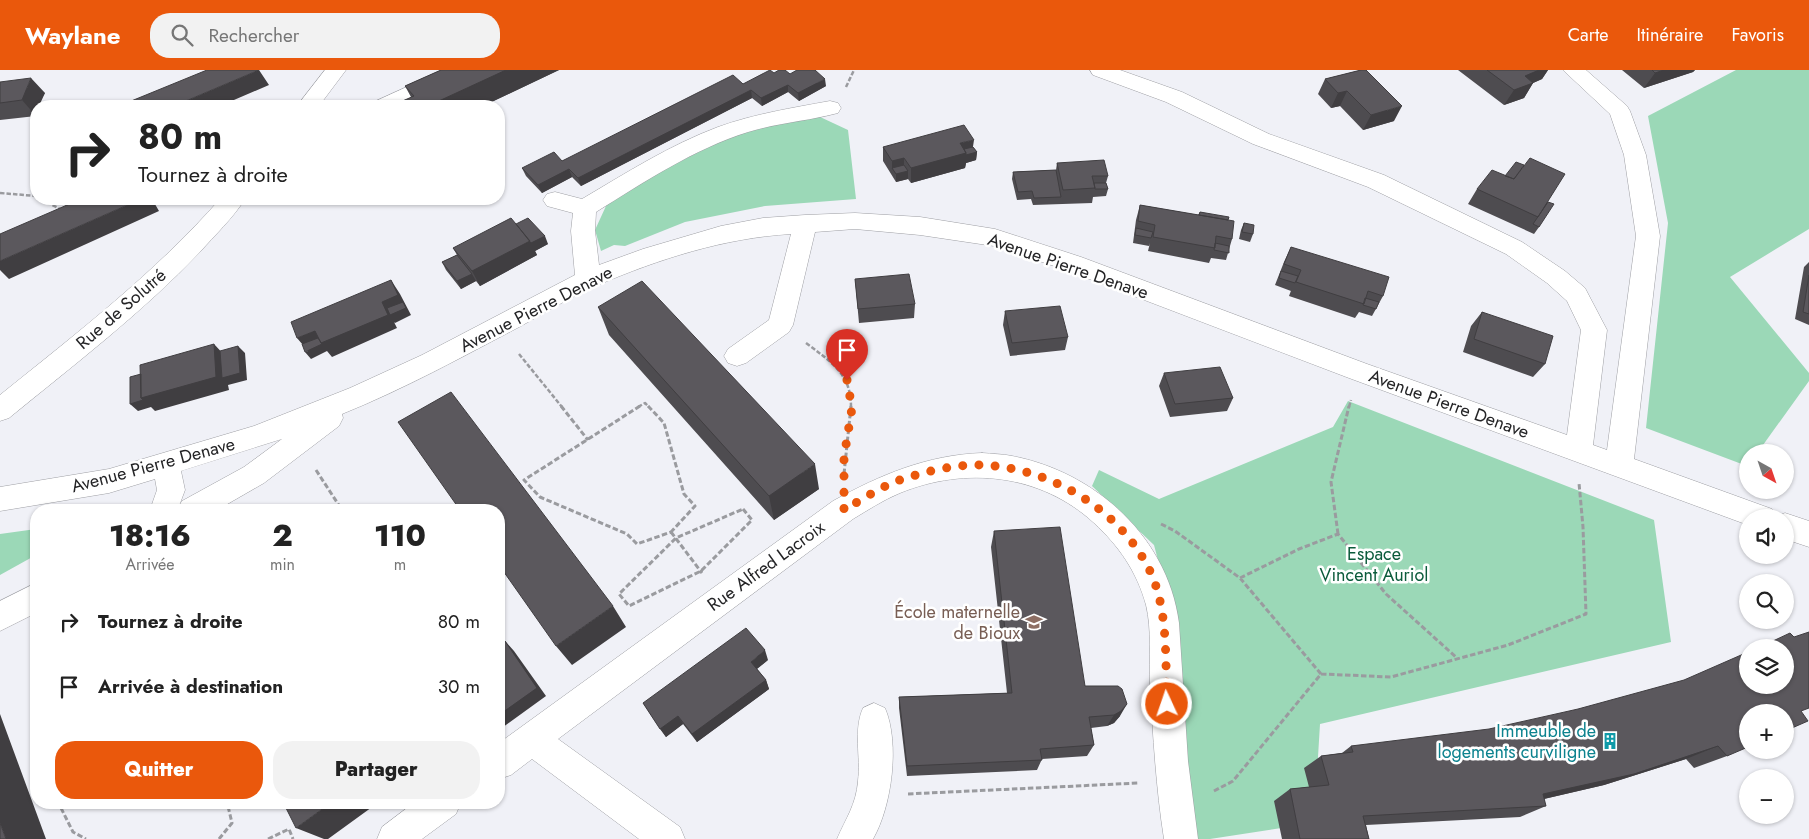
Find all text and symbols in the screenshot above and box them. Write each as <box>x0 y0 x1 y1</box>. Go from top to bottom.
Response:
search box <box>150 13 500 58</box>
text: Waylane <box>25 18 120 53</box>
icon: search <box>168 21 196 49</box>
text: Rechercher <box>208 22 299 49</box>
text: Carte <box>1568 22 1609 48</box>
text: Itinéraire <box>1637 22 1703 48</box>
text: Favoris <box>1731 22 1784 48</box>
text: 80 m <box>138 112 222 162</box>
icon: right <box>55 120 120 185</box>
text: Tournez à droite <box>138 158 288 190</box>
street label: Avenue Pierre Denave <box>984 226 1152 306</box>
street label: Avenue Pierre Denave <box>455 259 617 359</box>
street label: Rue de Solutré <box>70 262 172 356</box>
pin <box>826 329 868 380</box>
icon: arrive <box>833 336 861 364</box>
street label: Avenue Pierre Denave <box>1365 363 1533 445</box>
street label: Avenue Pierre Denave <box>68 431 238 499</box>
north arrow <box>1739 444 1794 499</box>
map controls <box>1739 444 1794 824</box>
button: sound <box>1739 509 1794 564</box>
text: 18:16 <box>109 514 191 557</box>
text: 2 <box>272 514 293 557</box>
text: 110 <box>374 514 426 557</box>
street label: Rue Alfred Lacroix <box>702 514 830 618</box>
park label: Espace Vincent Auriol <box>1320 541 1428 588</box>
text: Arrivée <box>125 553 174 576</box>
text: min <box>270 553 295 576</box>
text: m <box>394 553 406 576</box>
button: search <box>1739 574 1794 629</box>
place label: École maternelle de Bioux <box>894 599 1020 646</box>
icon: right <box>55 608 83 636</box>
text: Tournez à droite <box>98 608 243 635</box>
text: 80 m <box>438 608 480 635</box>
school or university icon: École maternelle de Bioux <box>1024 612 1044 632</box>
button: layers <box>1739 639 1794 694</box>
icon: arrive <box>55 673 83 701</box>
text: Arrivée à destination <box>98 673 283 700</box>
text: 30 m <box>438 673 480 700</box>
position arrow <box>1140 677 1192 729</box>
button: + <box>1739 704 1794 759</box>
place label: Immeuble de logements curviligne <box>1438 718 1596 765</box>
building icon: Immeuble de logements curviligne <box>1600 731 1620 751</box>
button: Quitter <box>55 741 263 799</box>
button: Partager <box>273 741 480 799</box>
button: − <box>1739 769 1794 824</box>

